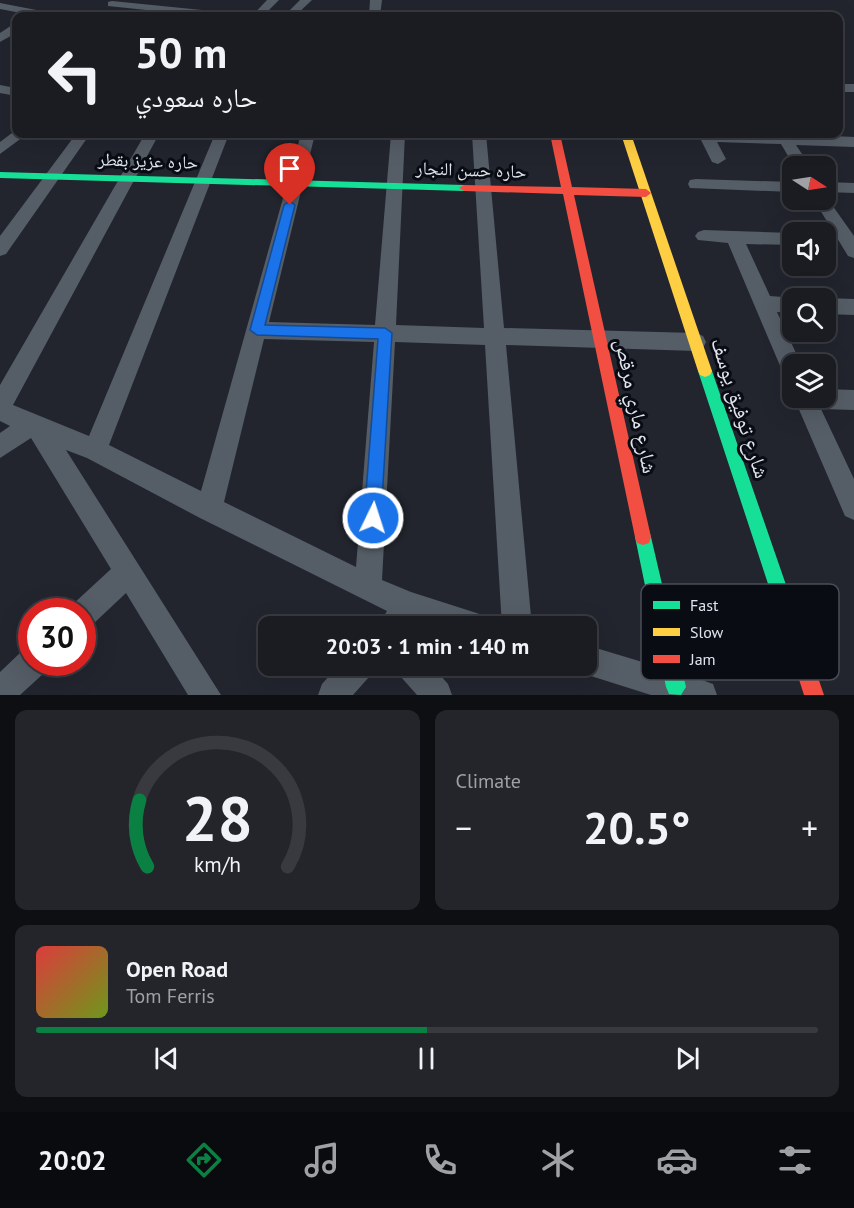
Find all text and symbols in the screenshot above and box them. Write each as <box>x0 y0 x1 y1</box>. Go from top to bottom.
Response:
text: 50 m <box>135 25 227 80</box>
icon: left <box>36 36 114 114</box>
text: حاره سعودي <box>135 80 257 114</box>
pin <box>264 143 315 205</box>
street label: حاره عزيز بقطر <box>97 147 199 174</box>
icon: arrive <box>273 152 306 185</box>
street label: حاره حسن النجار <box>414 156 527 183</box>
north arrow <box>782 156 836 210</box>
map controls <box>782 156 836 408</box>
button: sound <box>782 222 836 276</box>
button: search <box>782 288 836 342</box>
street label: شارع توفيق يوسف <box>705 334 776 481</box>
street label: شارع ماري مرقص <box>606 336 664 476</box>
button: layers <box>782 354 836 408</box>
position arrow <box>341 486 405 550</box>
legend <box>641 584 839 680</box>
text: Fast <box>690 595 719 615</box>
speed limit sign: 30 <box>18 598 96 676</box>
text: Slow <box>690 622 724 642</box>
text: 20:03 · 1 min · 140 m <box>326 632 529 660</box>
text: Jam <box>689 649 716 669</box>
text: Climate <box>456 768 521 794</box>
text: 28 <box>182 777 253 858</box>
text: 20.5° <box>583 798 690 856</box>
text: − <box>456 806 472 849</box>
text: + <box>801 806 818 849</box>
text: km/h <box>194 850 241 878</box>
text: Open Road <box>126 955 228 983</box>
text: Tom Ferris <box>126 983 215 1009</box>
icon: previous <box>150 1042 183 1075</box>
icon: pause <box>410 1042 443 1075</box>
icon: next <box>671 1042 704 1075</box>
icon: directions <box>183 1139 225 1181</box>
icon: music <box>301 1139 343 1181</box>
icon: phone <box>419 1139 461 1181</box>
icon: climate <box>537 1139 579 1181</box>
icon: car <box>656 1139 698 1181</box>
icon: filters <box>774 1139 816 1181</box>
text: 20:02 <box>38 1143 107 1177</box>

